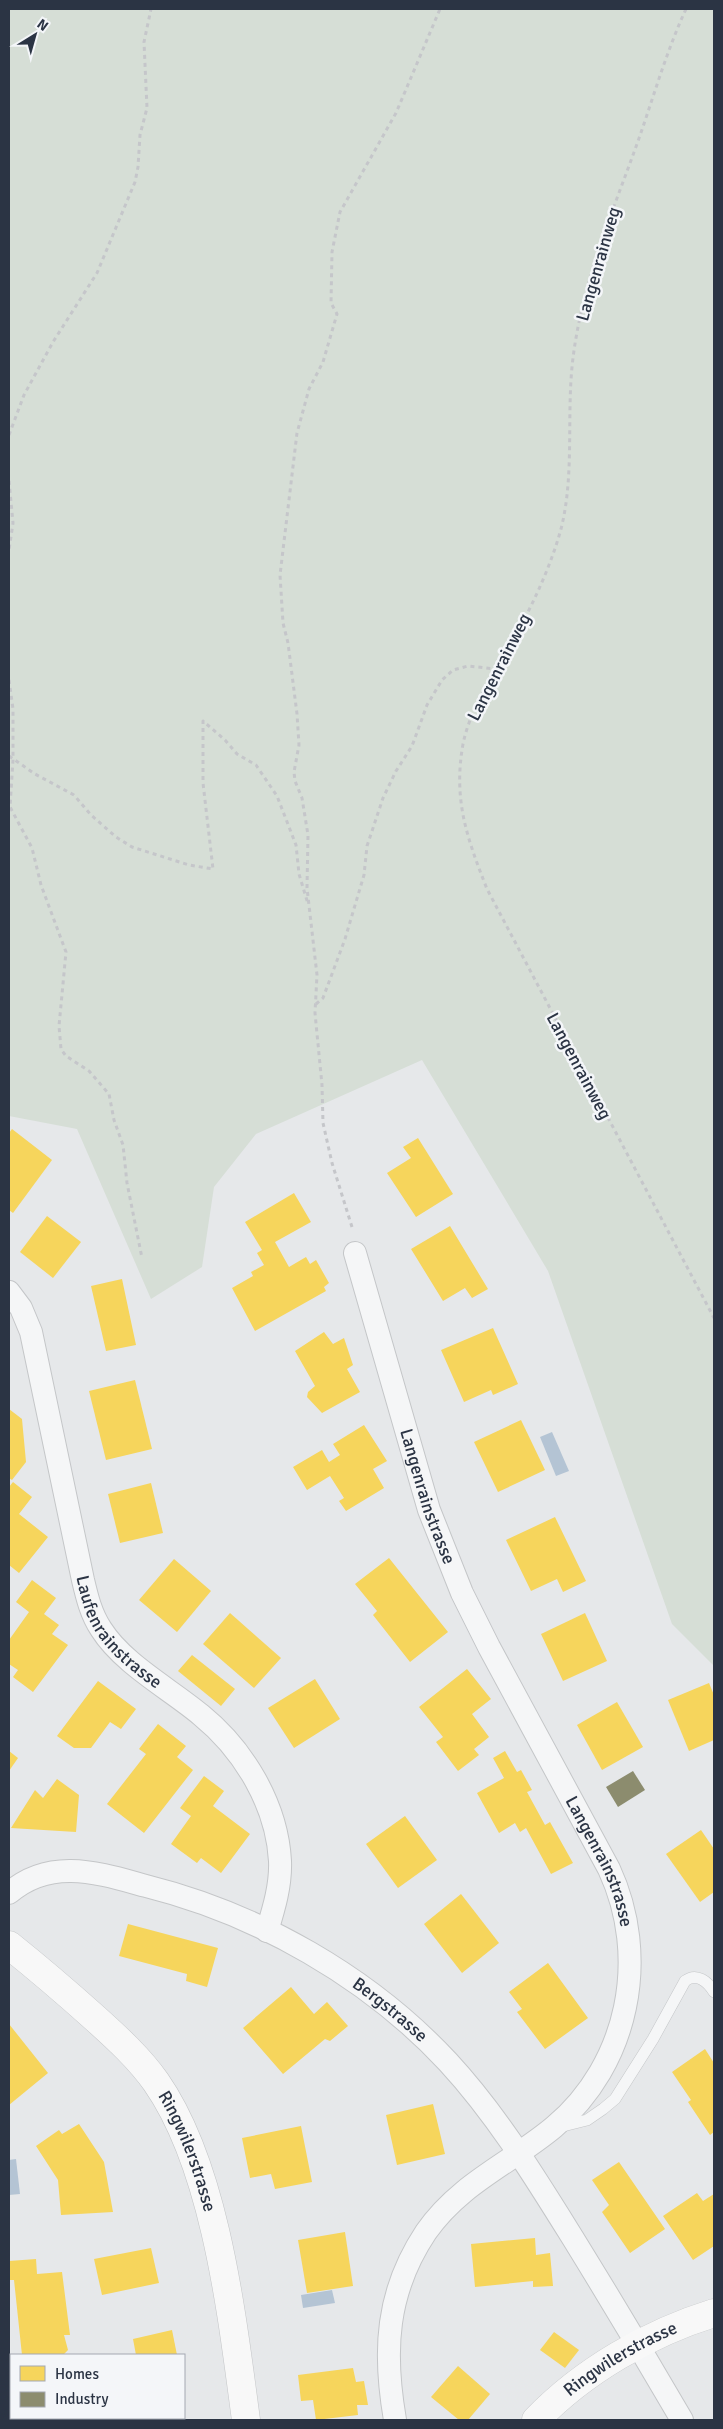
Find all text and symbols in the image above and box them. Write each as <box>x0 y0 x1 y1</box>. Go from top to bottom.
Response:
north arrow <box>10 10 60 60</box>
text: N <box>34 15 52 35</box>
street label: Langenrainweg <box>571 204 625 324</box>
street label: Langenrainweg <box>462 609 536 725</box>
street label: Langenrainweg <box>542 1009 616 1123</box>
street label: Langenrainstrasse <box>395 1426 460 1567</box>
street label: Laufenrainstrasse <box>71 1573 166 1693</box>
street label: Langenrainstrasse <box>561 1792 638 1928</box>
street label: Bergstrasse <box>348 1972 432 2047</box>
street label: Ringwilerstrasse <box>153 2087 221 2214</box>
street label: Ringwilerstrasse <box>559 2317 680 2401</box>
legend <box>10 2354 185 2419</box>
text: Homes <box>55 2365 99 2383</box>
text: Industry <box>55 2390 108 2408</box>

